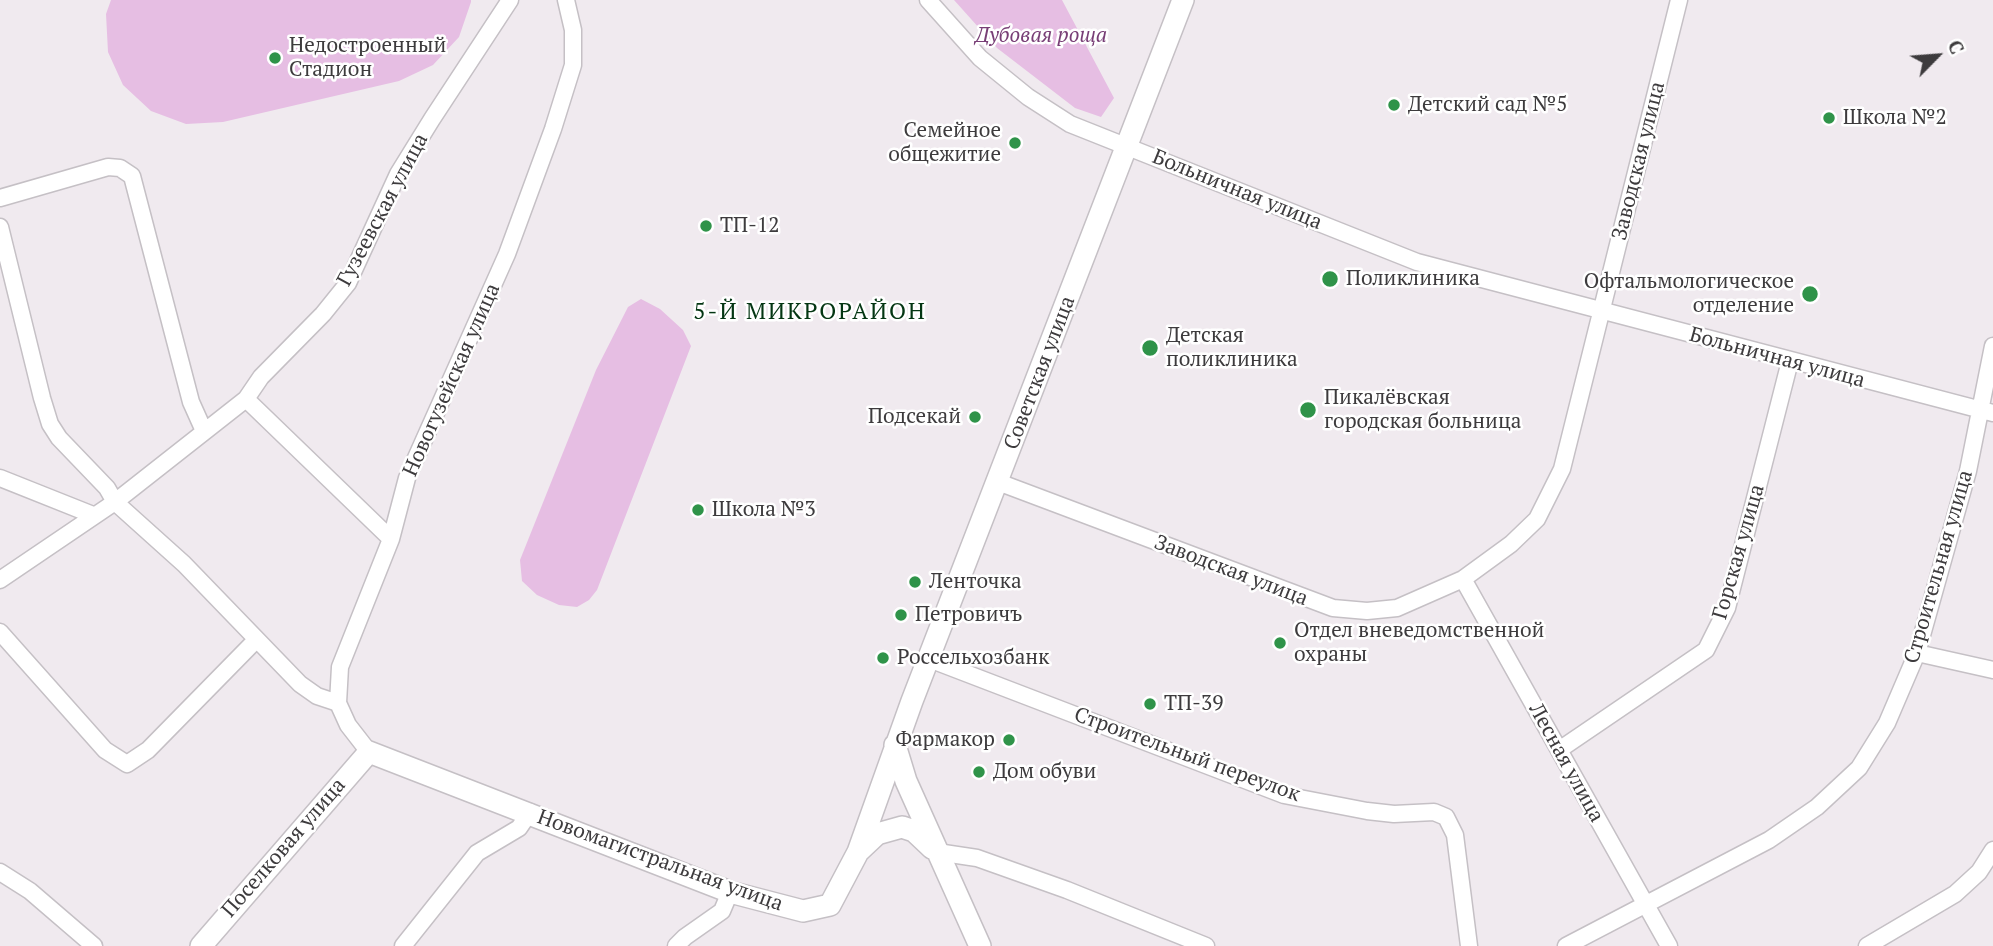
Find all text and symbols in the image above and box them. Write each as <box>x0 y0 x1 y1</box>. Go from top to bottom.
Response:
north arrow <box>1902 21 1972 91</box>
park label: Дубовая роща <box>975 23 1107 49</box>
place label: Недостроенный Стадион <box>289 33 446 83</box>
text: С <box>1943 36 1970 58</box>
marker: Недостроенный Стадион <box>267 50 283 66</box>
street label: Заводская улица <box>1607 79 1671 243</box>
place label: Детский сад №5 <box>1408 92 1567 118</box>
marker: Детский сад №5 <box>1386 97 1402 113</box>
place label: Школа №2 <box>1843 105 1947 131</box>
marker: Школа №2 <box>1821 110 1837 126</box>
place label: Семейное общежитие <box>888 118 1001 168</box>
street label: Гузеевская улица <box>332 129 434 291</box>
marker: Семейное общежитие <box>1007 135 1023 151</box>
street label: Больничная улица <box>1148 144 1326 236</box>
place label: ТП-12 <box>720 213 779 239</box>
marker: ТП-12 <box>698 218 714 234</box>
place label: Поликлиника <box>1346 266 1480 292</box>
marker: Поликлиника <box>1320 269 1340 289</box>
place label: Офтальмологическое отделение <box>1584 269 1794 319</box>
street label: Новогузейская улица <box>398 280 506 480</box>
marker: Офтальмологическое отделение <box>1800 284 1820 304</box>
street label: Советская улица <box>999 293 1081 453</box>
district label: 5-Й МИКРОРАЙОН <box>695 298 925 326</box>
street label: Больничная улица <box>1686 322 1868 394</box>
place label: Детская поликлиника <box>1166 323 1298 373</box>
marker: Детская поликлиника <box>1140 338 1160 358</box>
place label: Пикалёвская городская больница <box>1324 385 1521 435</box>
marker: Пикалёвская городская больница <box>1298 400 1318 420</box>
place label: Подсекай <box>868 404 961 430</box>
marker: Подсекай <box>967 409 983 425</box>
street label: Строительная улица <box>1899 467 1979 667</box>
street label: Горская улица <box>1708 482 1770 622</box>
place label: Школа №3 <box>712 497 816 523</box>
marker: Школа №3 <box>690 502 706 518</box>
street label: Заводская улица <box>1151 530 1311 612</box>
place label: Ленточка <box>929 569 1021 595</box>
marker: Ленточка <box>907 574 923 590</box>
place label: Петровичъ <box>915 602 1022 628</box>
marker: Петровичъ <box>893 607 909 623</box>
place label: Отдел вневедомственной охраны <box>1294 618 1544 668</box>
marker: Отдел вневедомственной охраны <box>1272 635 1288 651</box>
place label: Россельхозбанк <box>897 645 1049 671</box>
marker: Россельхозбанк <box>875 650 891 666</box>
place label: ТП-39 <box>1164 691 1223 717</box>
marker: ТП-39 <box>1142 696 1158 712</box>
street label: Лесная улица <box>1523 699 1609 827</box>
street label: Строительный переулок <box>1071 702 1303 808</box>
place label: Фармакор <box>895 727 995 753</box>
marker: Фармакор <box>1001 732 1017 748</box>
place label: Дом обуви <box>993 759 1096 785</box>
marker: Дом обуви <box>971 764 987 780</box>
street label: Поселковая улица <box>217 773 351 923</box>
street label: Новомагистральная улица <box>534 805 786 917</box>

